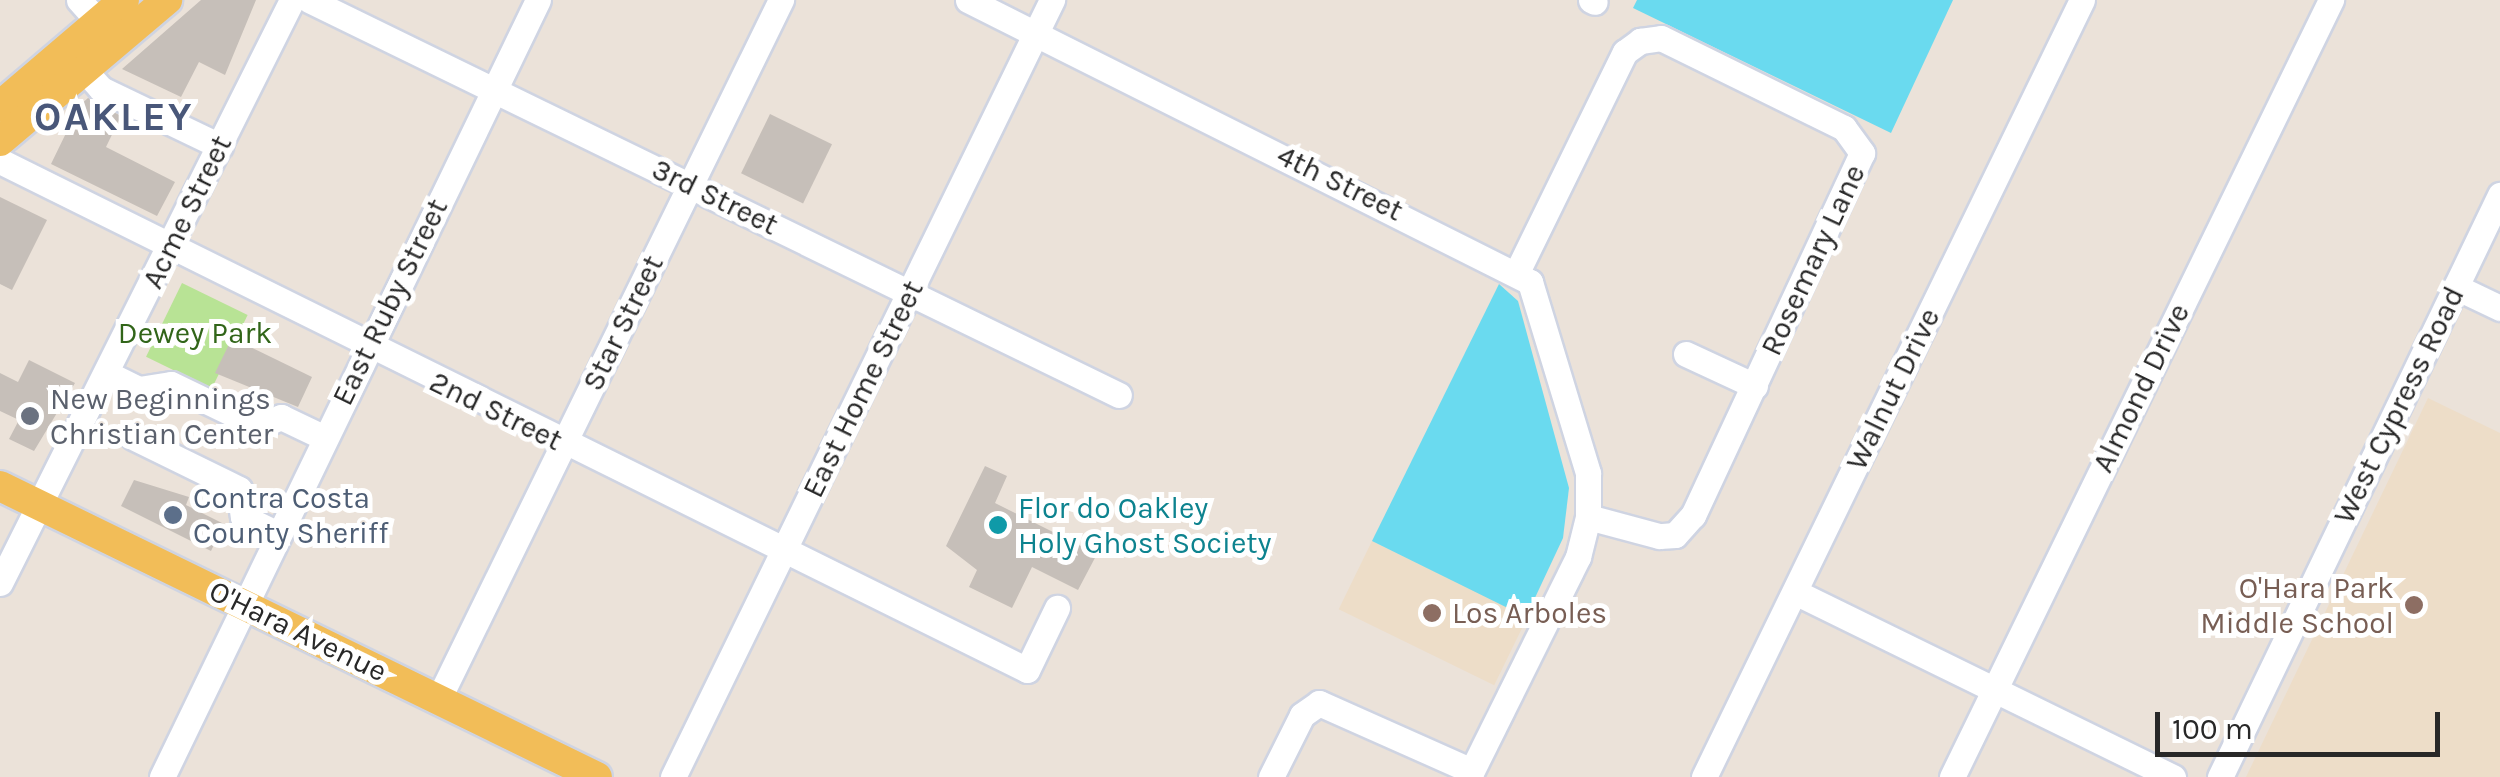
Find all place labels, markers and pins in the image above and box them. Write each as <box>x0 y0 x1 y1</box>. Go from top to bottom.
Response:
place label: New Beginnings Christian Center <box>50 381 273 452</box>
marker: New Beginnings Christian Center <box>19 405 41 427</box>
place label: Contra Costa County Sheriff <box>193 480 388 550</box>
place label: Flor do Oakley Holy Ghost Society <box>1018 490 1272 560</box>
marker: Contra Costa County Sheriff <box>162 504 184 526</box>
marker: Flor do Oakley Holy Ghost Society <box>987 514 1009 536</box>
place label: O'Hara Park Middle School <box>2200 570 2394 640</box>
marker: O'Hara Park Middle School <box>2403 594 2425 616</box>
place label: Los Arboles <box>1452 595 1607 631</box>
marker: Los Arboles <box>1421 602 1443 624</box>

